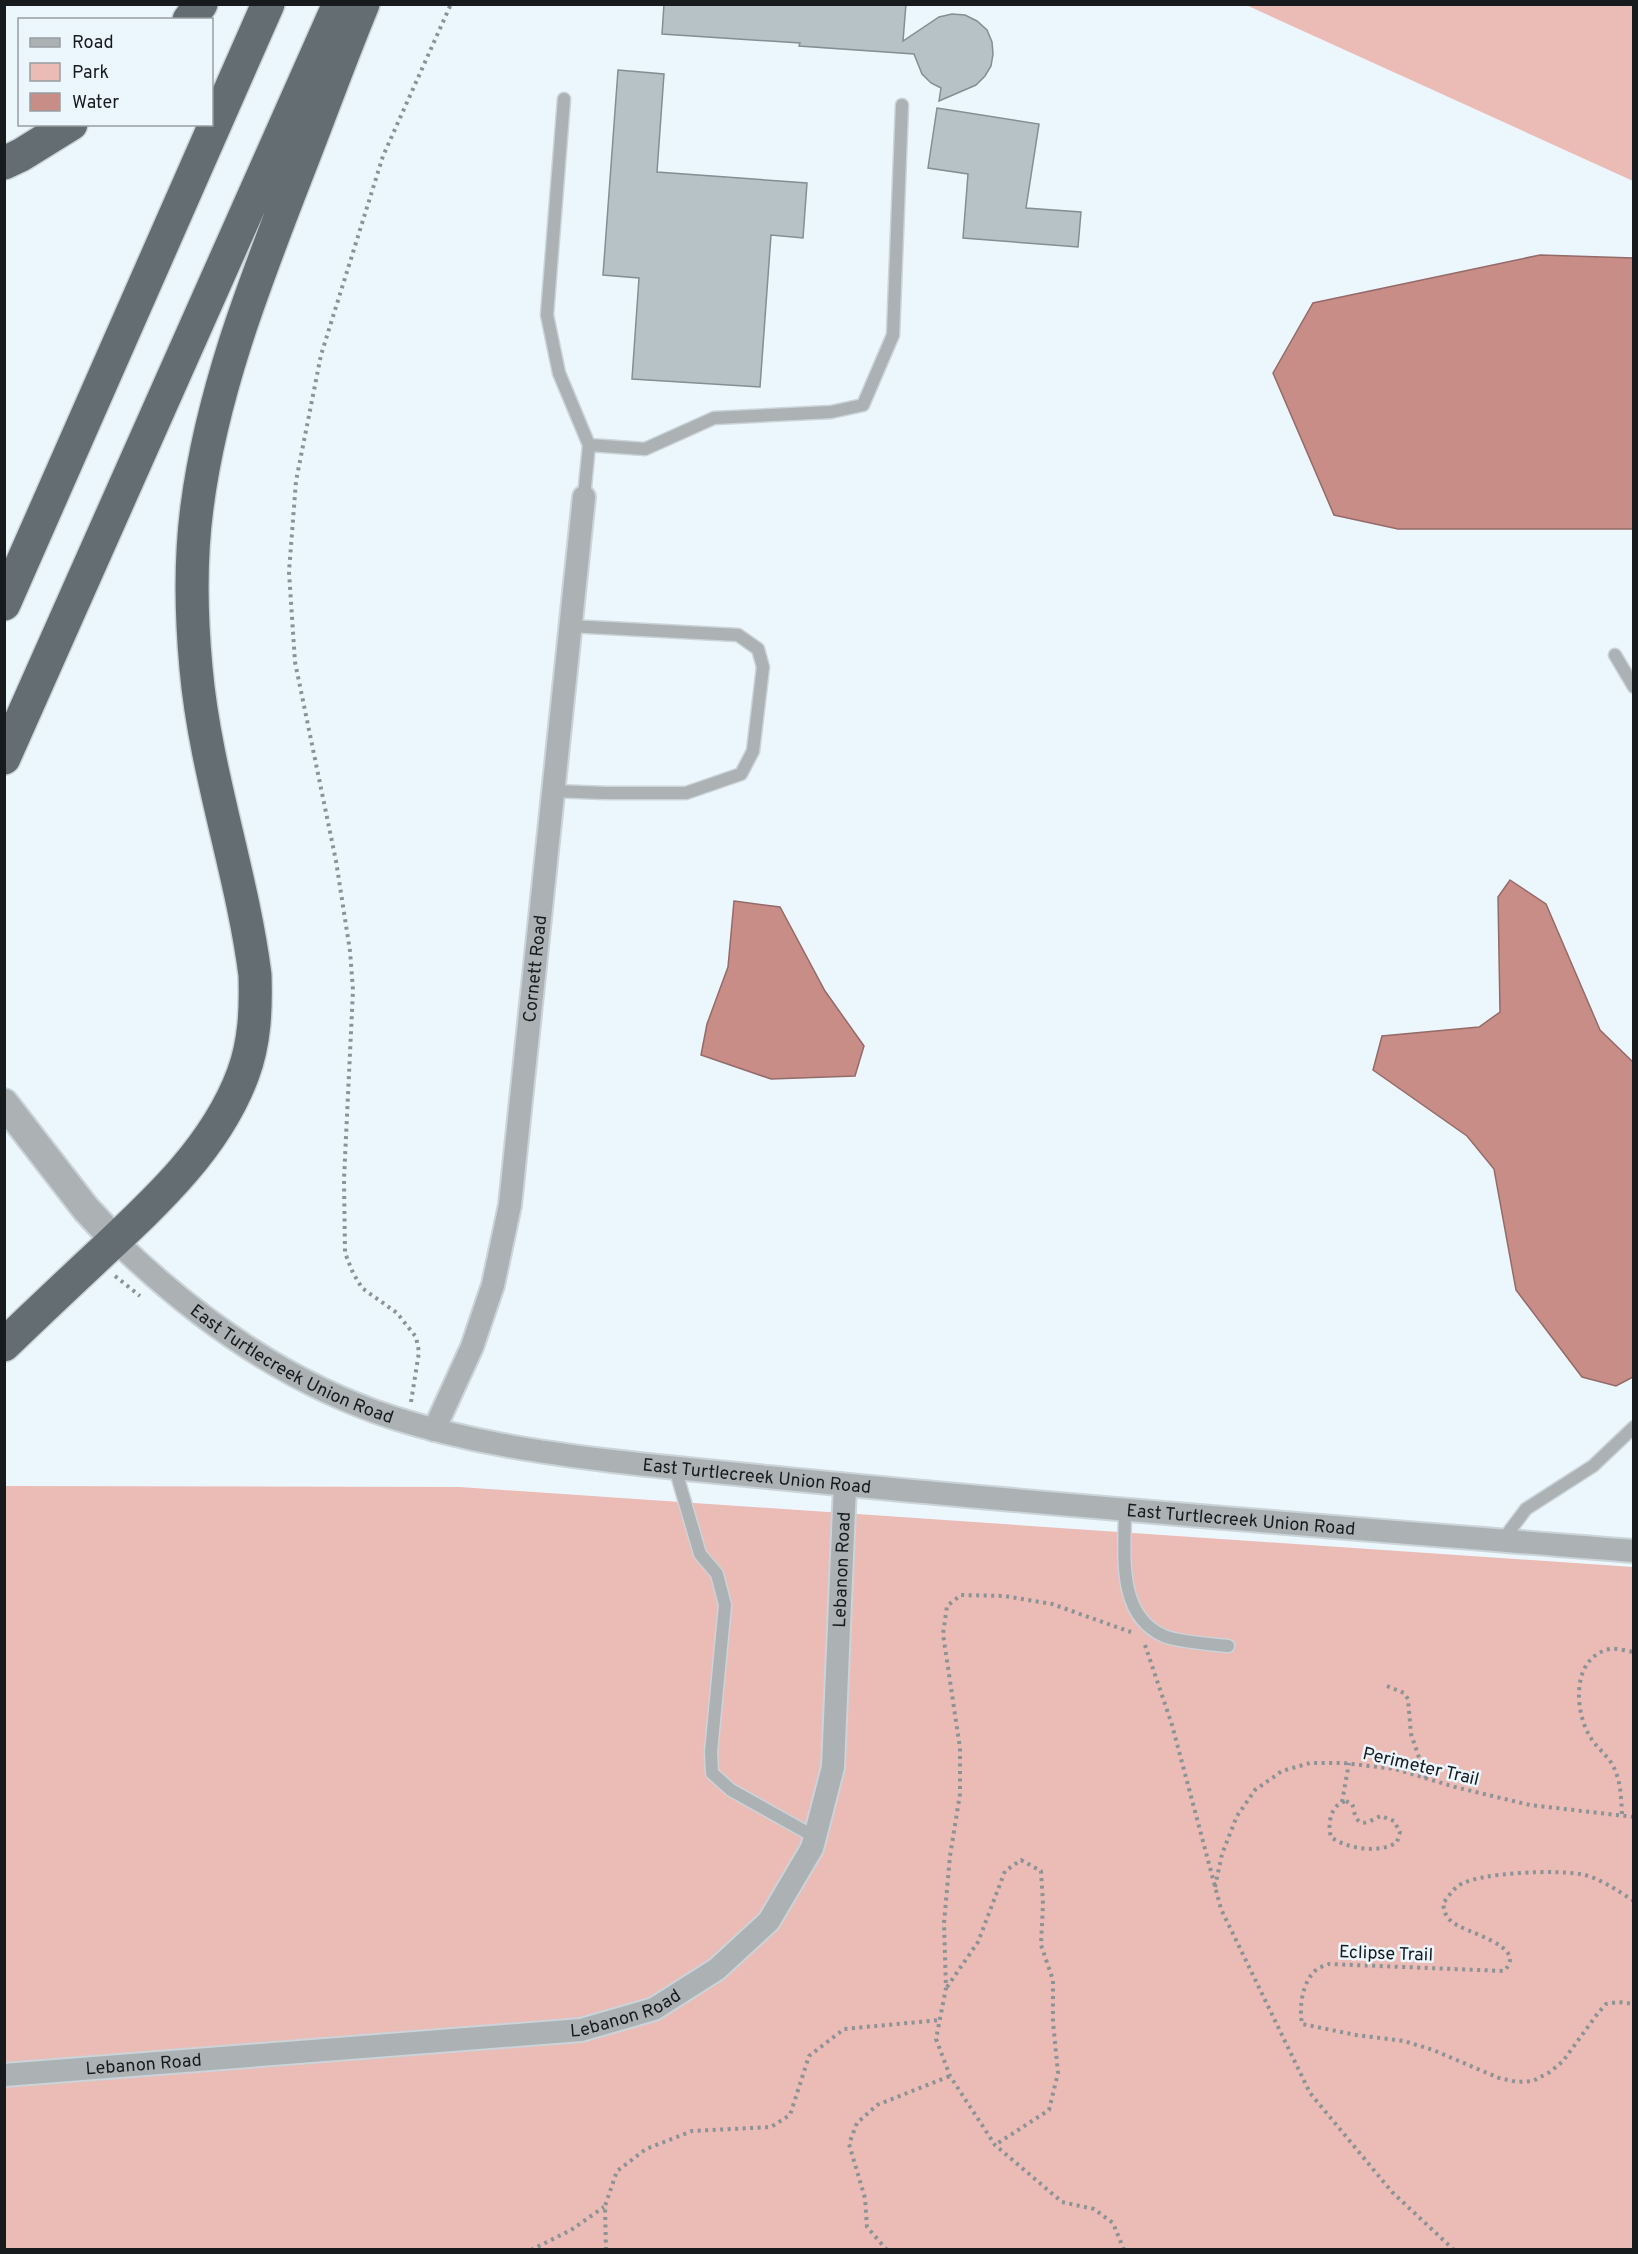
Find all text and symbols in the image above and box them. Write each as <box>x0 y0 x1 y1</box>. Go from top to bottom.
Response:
legend <box>18 18 213 126</box>
text: Road <box>72 32 114 55</box>
text: Park <box>72 62 109 85</box>
text: Water <box>72 92 119 115</box>
street label: Cornett Road <box>519 914 553 1024</box>
street label: East Turtlecreek Union Road <box>185 1300 396 1430</box>
street label: East Turtlecreek Union Road <box>641 1454 872 1500</box>
street label: East Turtlecreek Union Road <box>1125 1500 1356 1542</box>
street label: Lebanon Road <box>829 1511 857 1628</box>
street label: Perimeter Trail <box>1360 1743 1481 1792</box>
street label: Eclipse Trail <box>1338 1941 1433 1968</box>
street label: Lebanon Road <box>569 1985 686 2044</box>
street label: Lebanon Road <box>85 2050 203 2082</box>

